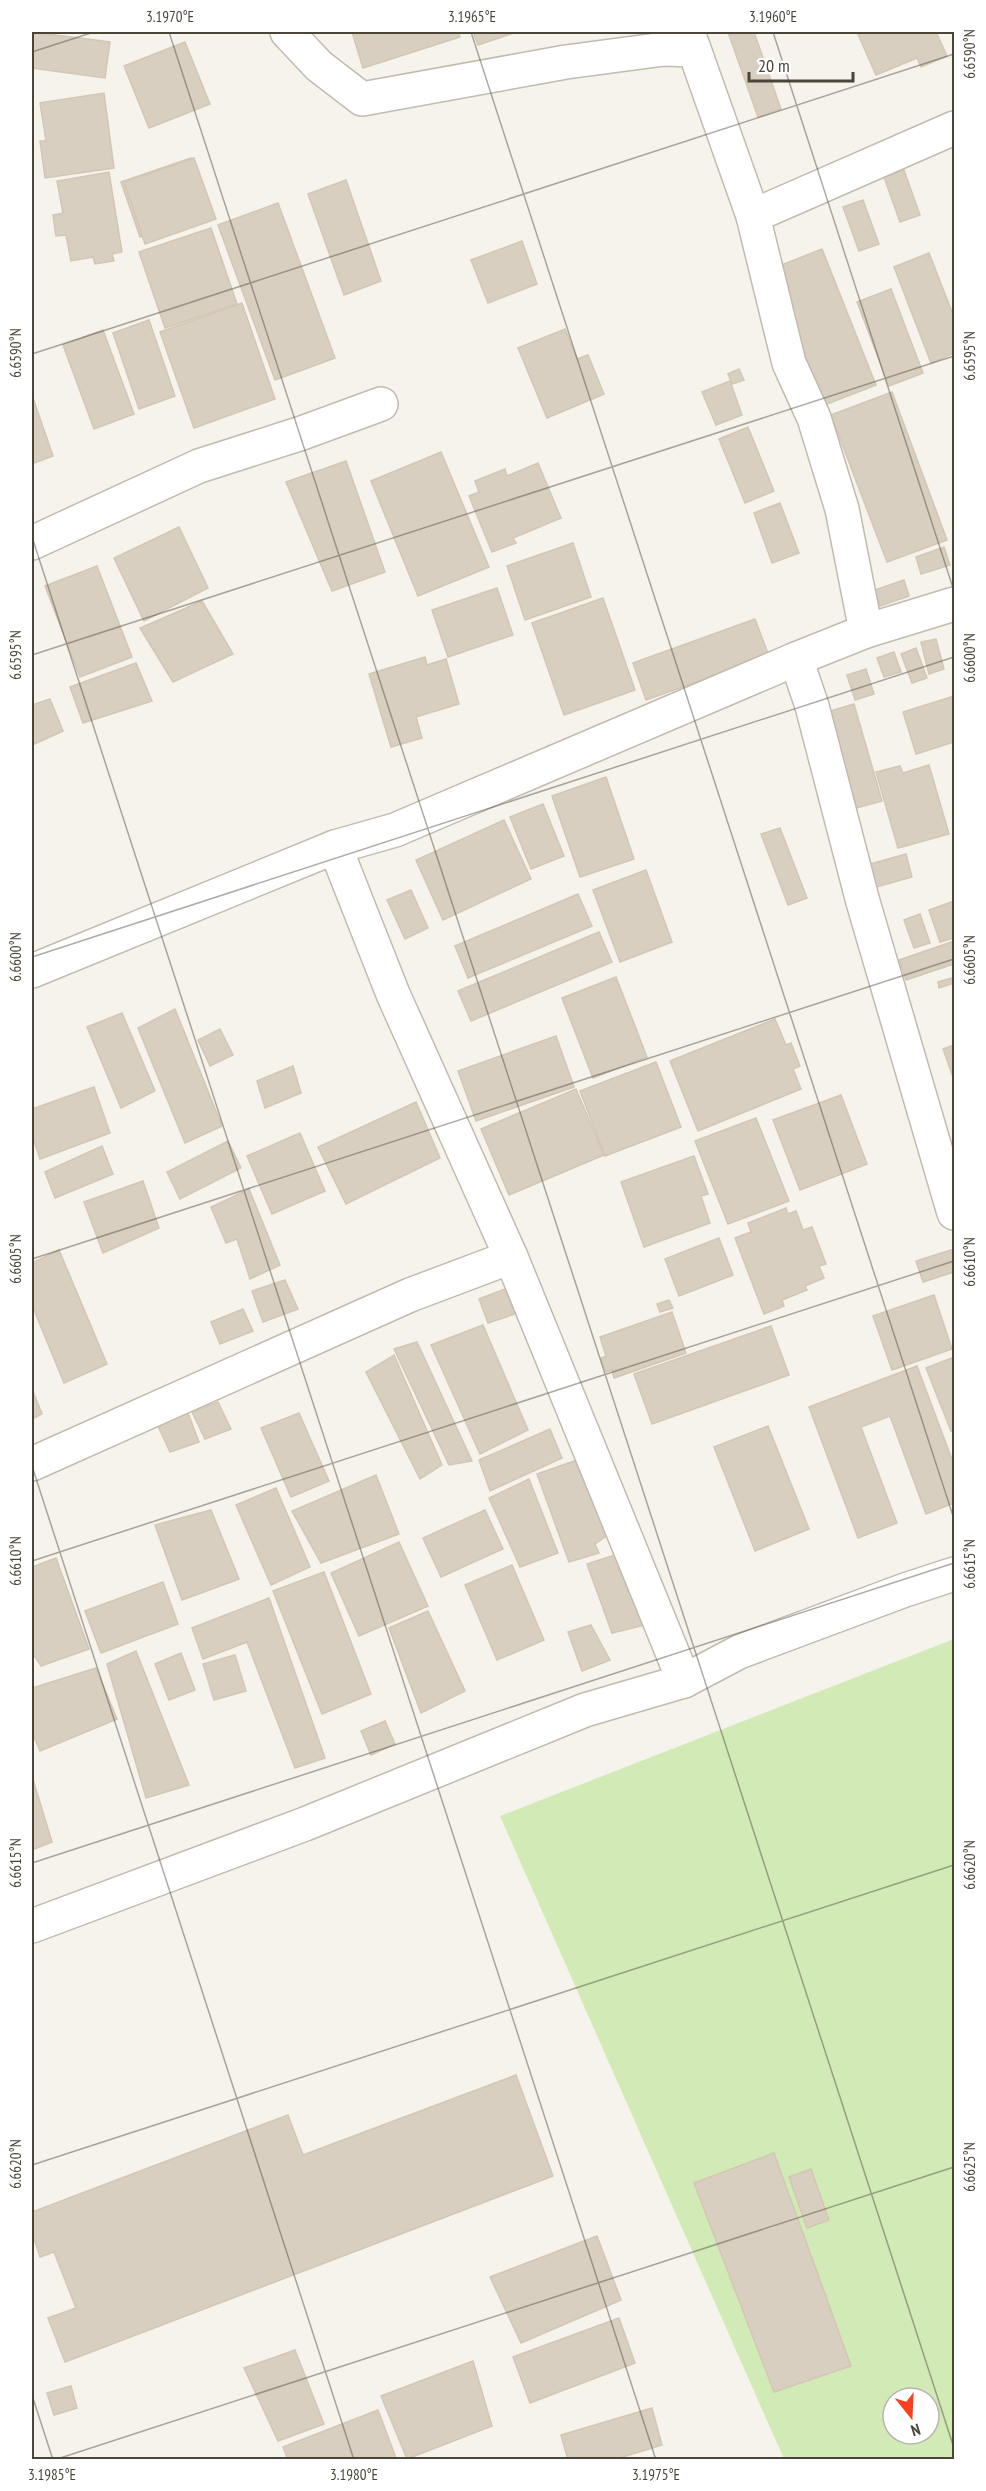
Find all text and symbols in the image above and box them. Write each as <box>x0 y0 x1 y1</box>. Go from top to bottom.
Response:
text: 3.1970°E <box>146 7 194 26</box>
text: 3.1965°E <box>448 7 496 26</box>
text: 3.1960°E <box>749 7 797 26</box>
text: 6.6590°N <box>960 29 979 79</box>
scale bar <box>749 45 852 83</box>
text: 20 m <box>758 54 790 77</box>
text: 6.6590°N <box>6 328 25 378</box>
text: 6.6595°N <box>960 331 979 381</box>
text: 6.6595°N <box>6 630 25 680</box>
text: 6.6600°N <box>960 633 979 683</box>
text: 6.6600°N <box>6 932 25 982</box>
text: 6.6605°N <box>960 935 979 985</box>
text: 6.6605°N <box>6 1234 25 1284</box>
text: 6.6610°N <box>960 1237 979 1287</box>
text: 6.6610°N <box>6 1536 25 1586</box>
text: 6.6615°N <box>960 1539 979 1589</box>
text: 6.6615°N <box>6 1838 25 1888</box>
text: 6.6620°N <box>960 1840 979 1890</box>
text: 6.6620°N <box>6 2139 25 2189</box>
text: 6.6625°N <box>960 2142 979 2192</box>
north arrow <box>881 2386 941 2446</box>
text: N <box>908 2419 923 2441</box>
text: 3.1985°E <box>28 2465 76 2484</box>
text: 3.1980°E <box>330 2465 378 2484</box>
text: 3.1975°E <box>632 2465 680 2484</box>

